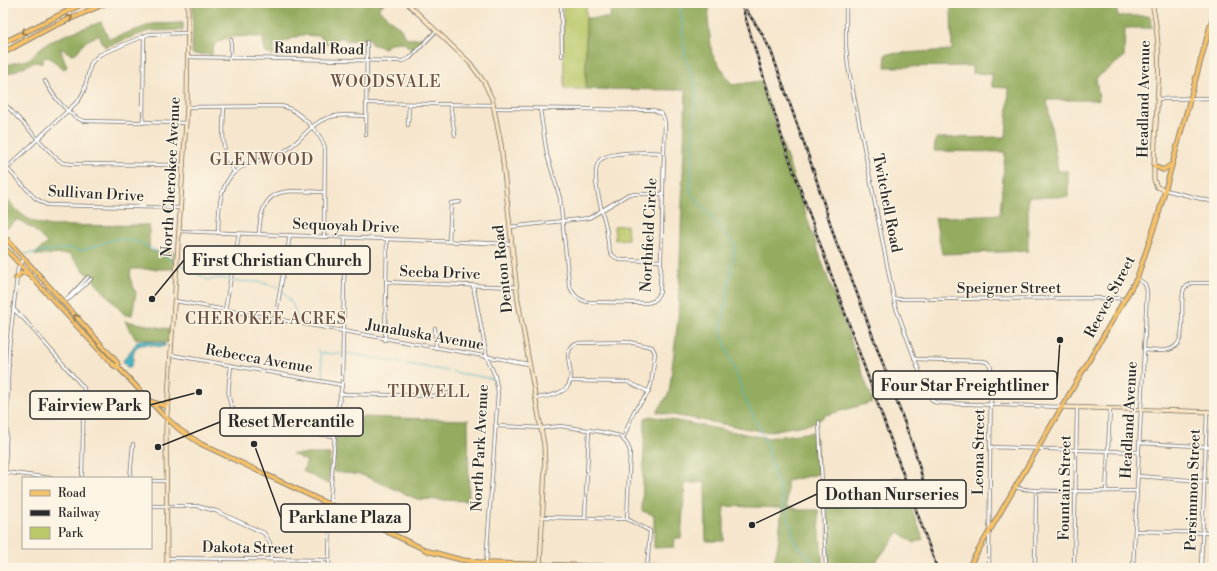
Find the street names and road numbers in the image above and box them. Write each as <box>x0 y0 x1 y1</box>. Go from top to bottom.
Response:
street label: Randall Road <box>274 39 365 59</box>
street label: Headland Avenue <box>1133 40 1155 158</box>
street label: North Cherokee Avenue <box>157 96 185 258</box>
street label: Twitchell Road <box>868 152 906 254</box>
street label: Northfield Circle <box>637 177 661 293</box>
street label: Sullivan Drive <box>47 182 145 206</box>
street label: Sequoyah Drive <box>292 215 400 237</box>
street label: Denton Road <box>489 224 517 314</box>
street label: Reeves Street <box>1080 252 1140 341</box>
street label: Seeba Drive <box>399 262 481 284</box>
street label: Speigner Street <box>957 279 1062 298</box>
street label: Junaluska Avenue <box>364 315 485 355</box>
street label: Rebecca Avenue <box>204 340 314 378</box>
street label: Headland Avenue <box>1116 361 1142 479</box>
street label: North Park Avenue <box>467 384 493 512</box>
street label: Leona Street <box>969 408 989 495</box>
street label: Persimmon Street <box>1181 428 1205 551</box>
street label: Fountain Street <box>1055 434 1075 541</box>
street label: Dakota Street <box>202 538 295 558</box>

